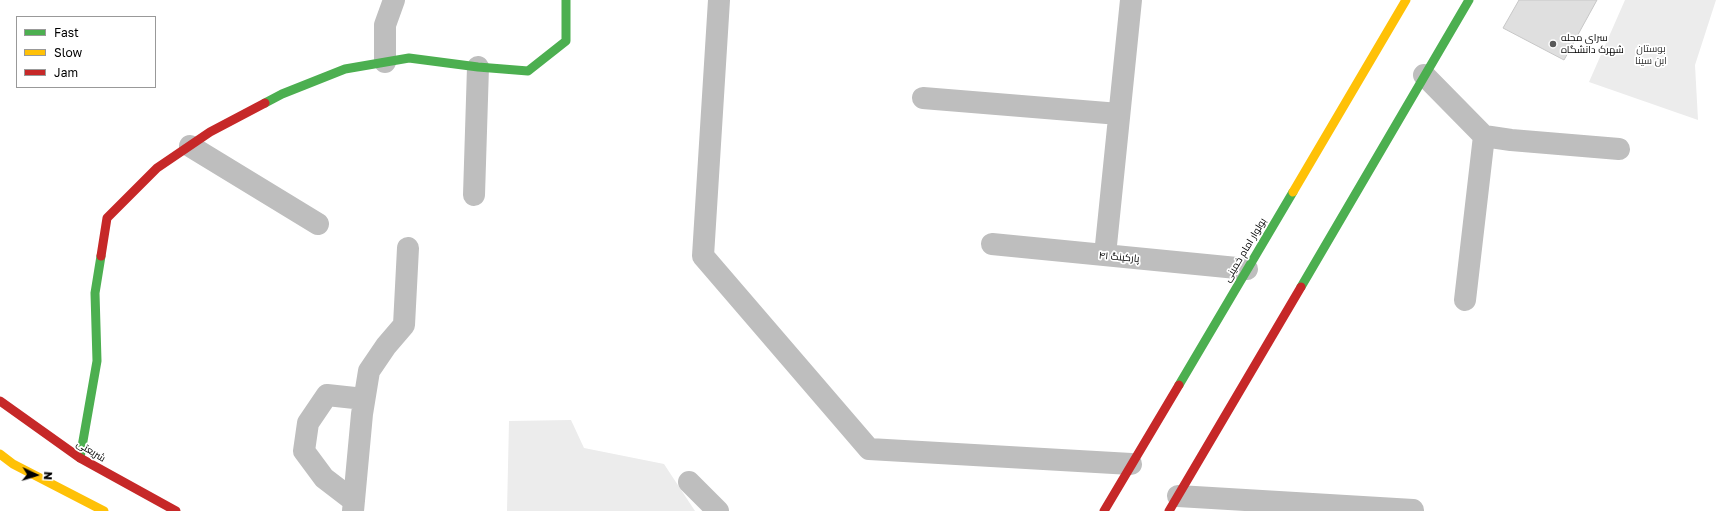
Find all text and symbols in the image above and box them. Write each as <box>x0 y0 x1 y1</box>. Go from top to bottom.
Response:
legend <box>16 16 156 88</box>
text: Fast <box>54 25 79 40</box>
place label: سرای محله شهرک دانشگاه <box>1561 32 1624 56</box>
marker: سرای محله شهرک دانشگاه <box>1548 39 1558 49</box>
park label: بوستان ابن سینا <box>1635 43 1667 66</box>
text: Slow <box>54 45 82 60</box>
text: Jam <box>54 65 78 80</box>
street label: بولوار امام خمینی <box>1221 216 1269 284</box>
street label: پارکینگ ۴۱ <box>1098 249 1140 265</box>
street label: شریعتی <box>74 437 108 465</box>
north arrow <box>16 455 56 495</box>
text: N <box>42 471 55 481</box>

